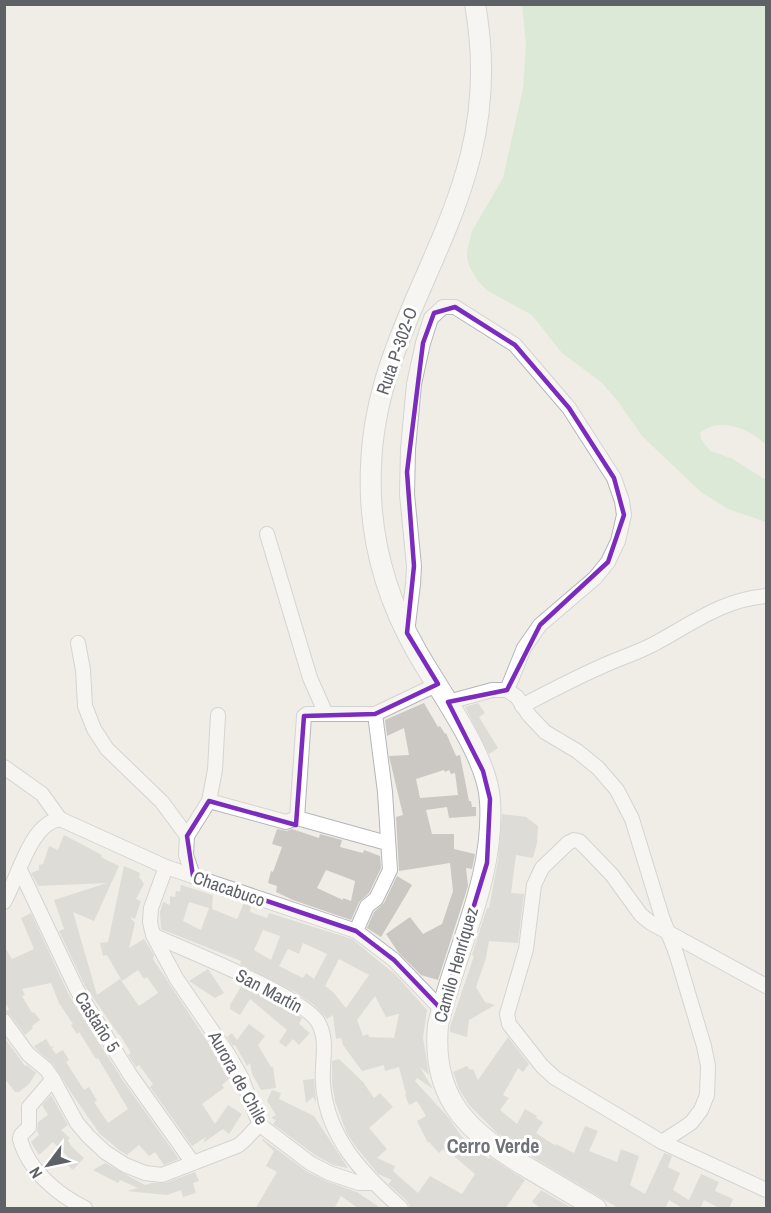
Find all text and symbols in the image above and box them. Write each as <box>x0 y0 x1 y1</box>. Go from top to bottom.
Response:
street label: Ruta P-302-O <box>370 304 423 398</box>
street label: Chacabuco <box>190 865 269 913</box>
street label: Camilo Henríquez <box>427 904 484 1025</box>
street label: San Martín <box>231 963 307 1019</box>
street label: Castaño 5 <box>69 987 126 1057</box>
street label: Aurora de Chile <box>202 1026 274 1129</box>
district label: Cerro Verde <box>447 1132 539 1159</box>
north arrow <box>18 1135 78 1195</box>
text: N <box>23 1163 47 1183</box>

